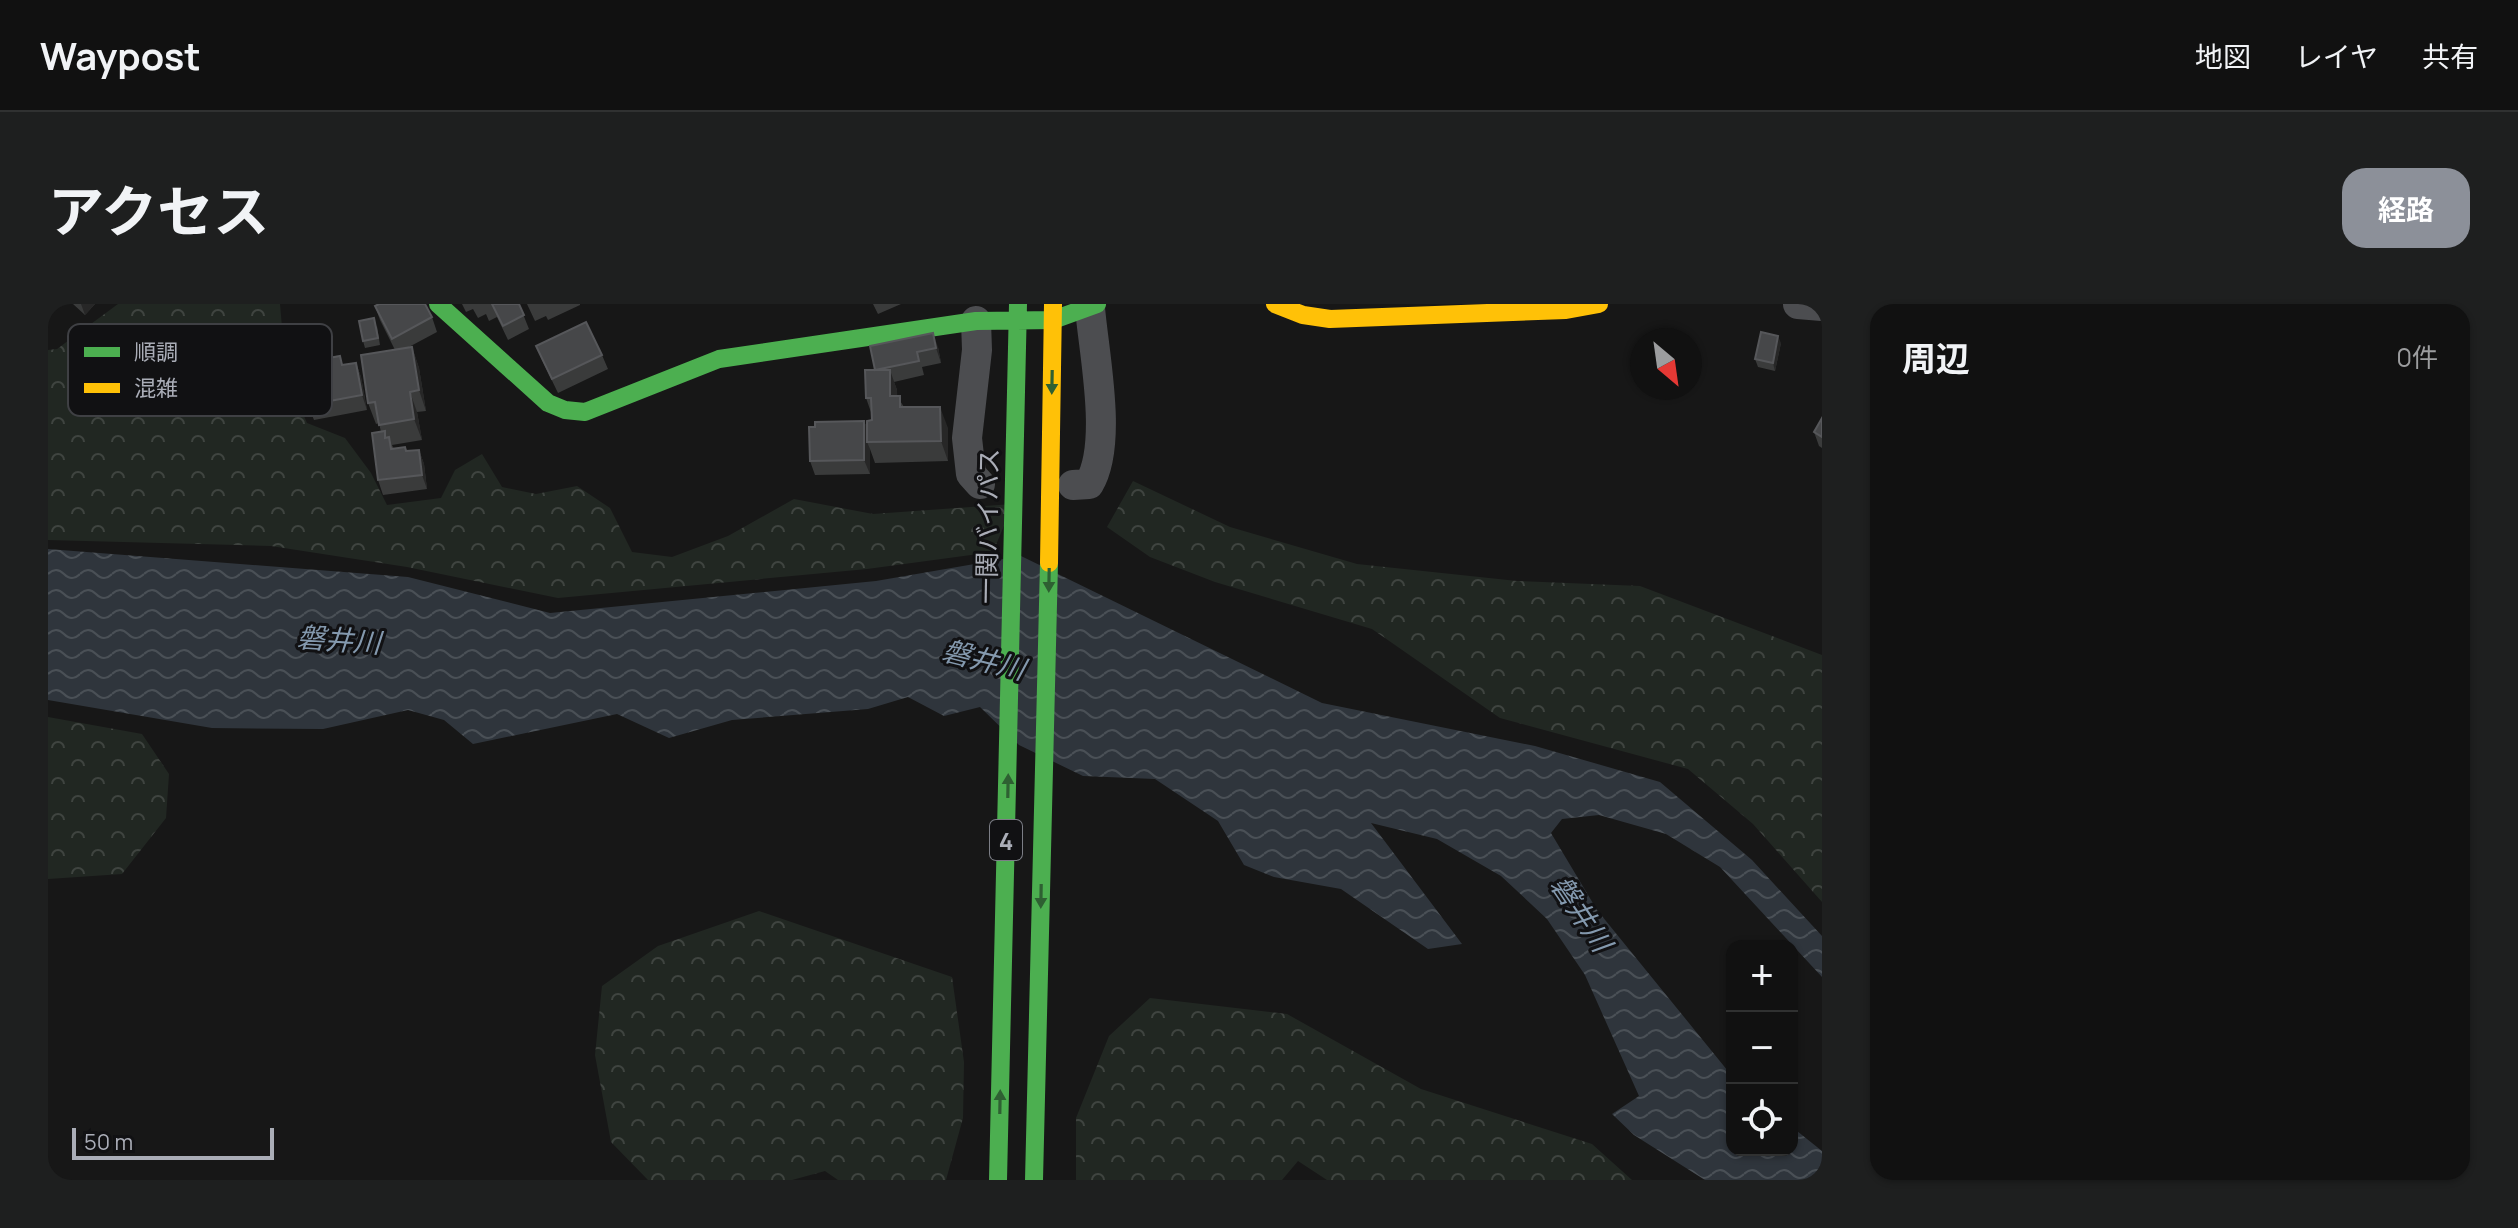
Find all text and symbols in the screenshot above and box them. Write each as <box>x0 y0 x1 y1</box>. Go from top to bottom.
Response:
text: Waypost <box>40 29 201 81</box>
text: 地図 <box>2195 37 2251 75</box>
text: レイヤ <box>2295 37 2378 75</box>
text: 共有 <box>2422 37 2478 75</box>
button: 経路 <box>2342 168 2470 248</box>
text: アクセス <box>48 172 269 249</box>
legend <box>68 324 332 416</box>
north arrow <box>1630 328 1702 400</box>
text: 周辺 <box>1902 335 1970 381</box>
text: 順調 <box>134 337 178 367</box>
text: 0件 <box>2396 339 2438 375</box>
one-way arrow <box>1046 370 1058 395</box>
text: 混雑 <box>134 373 178 403</box>
street label: 一関バイパス <box>968 448 1006 604</box>
one-way arrow <box>1043 568 1055 593</box>
water label: 磐井川 <box>296 617 385 661</box>
water label: 磐井川 <box>939 630 1032 688</box>
one-way arrow <box>1001 773 1014 798</box>
road number: 4 <box>990 820 1022 860</box>
water label: 磐井川 <box>1543 868 1623 961</box>
one-way arrow <box>1035 884 1048 909</box>
map controls <box>1726 940 1798 1156</box>
button: + <box>1726 940 1798 1012</box>
button: − <box>1726 1012 1798 1084</box>
button: locate <box>1726 1084 1798 1156</box>
one-way arrow <box>994 1089 1006 1114</box>
scale bar <box>72 1124 274 1160</box>
text: 50 m <box>84 1127 133 1157</box>

